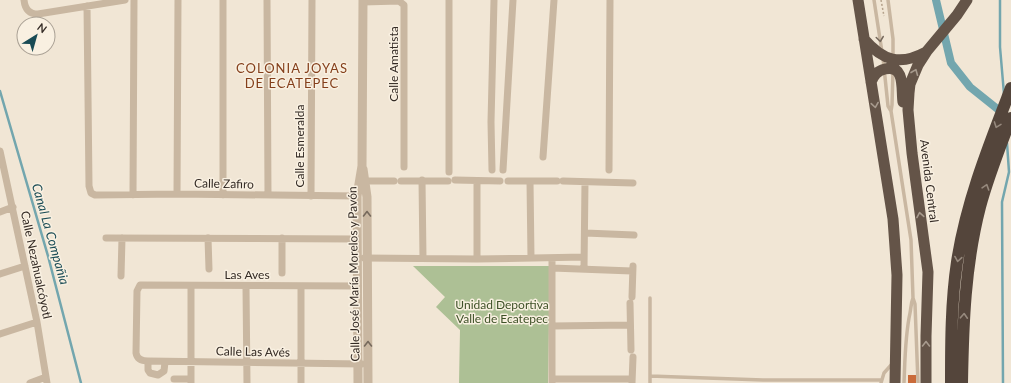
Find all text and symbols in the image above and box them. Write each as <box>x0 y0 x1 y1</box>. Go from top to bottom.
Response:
north arrow <box>16 16 56 56</box>
text: N <box>35 20 50 35</box>
street label: Calle Amatista <box>386 26 401 102</box>
one-way arrow <box>875 35 884 42</box>
district label: COLONIA JOYAS DE ECATEPEC <box>236 60 348 91</box>
one-way arrow <box>910 68 918 76</box>
one-way arrow <box>870 102 878 108</box>
street label: Calle Esmeralda <box>292 104 307 188</box>
one-way arrow <box>994 121 1002 128</box>
street label: Avenida Central <box>917 139 942 223</box>
street label: Calle Zafiro <box>194 175 254 192</box>
water label: Canal La Compañia <box>29 181 73 287</box>
one-way arrow <box>981 183 990 190</box>
street label: Calle José María Morelos y Pavón <box>344 186 363 362</box>
street label: Calle Nezahualcóyotl <box>18 210 55 320</box>
one-way arrow <box>363 211 371 217</box>
one-way arrow <box>916 211 925 218</box>
one-way arrow <box>954 256 963 263</box>
street label: Las Aves <box>224 267 270 282</box>
park label: Unidad Deportiva Valle de Ecatepec <box>455 297 549 326</box>
one-way arrow <box>959 313 968 319</box>
one-way arrow <box>364 341 372 347</box>
one-way arrow <box>922 341 930 347</box>
street label: Calle Las Avés <box>216 343 290 360</box>

